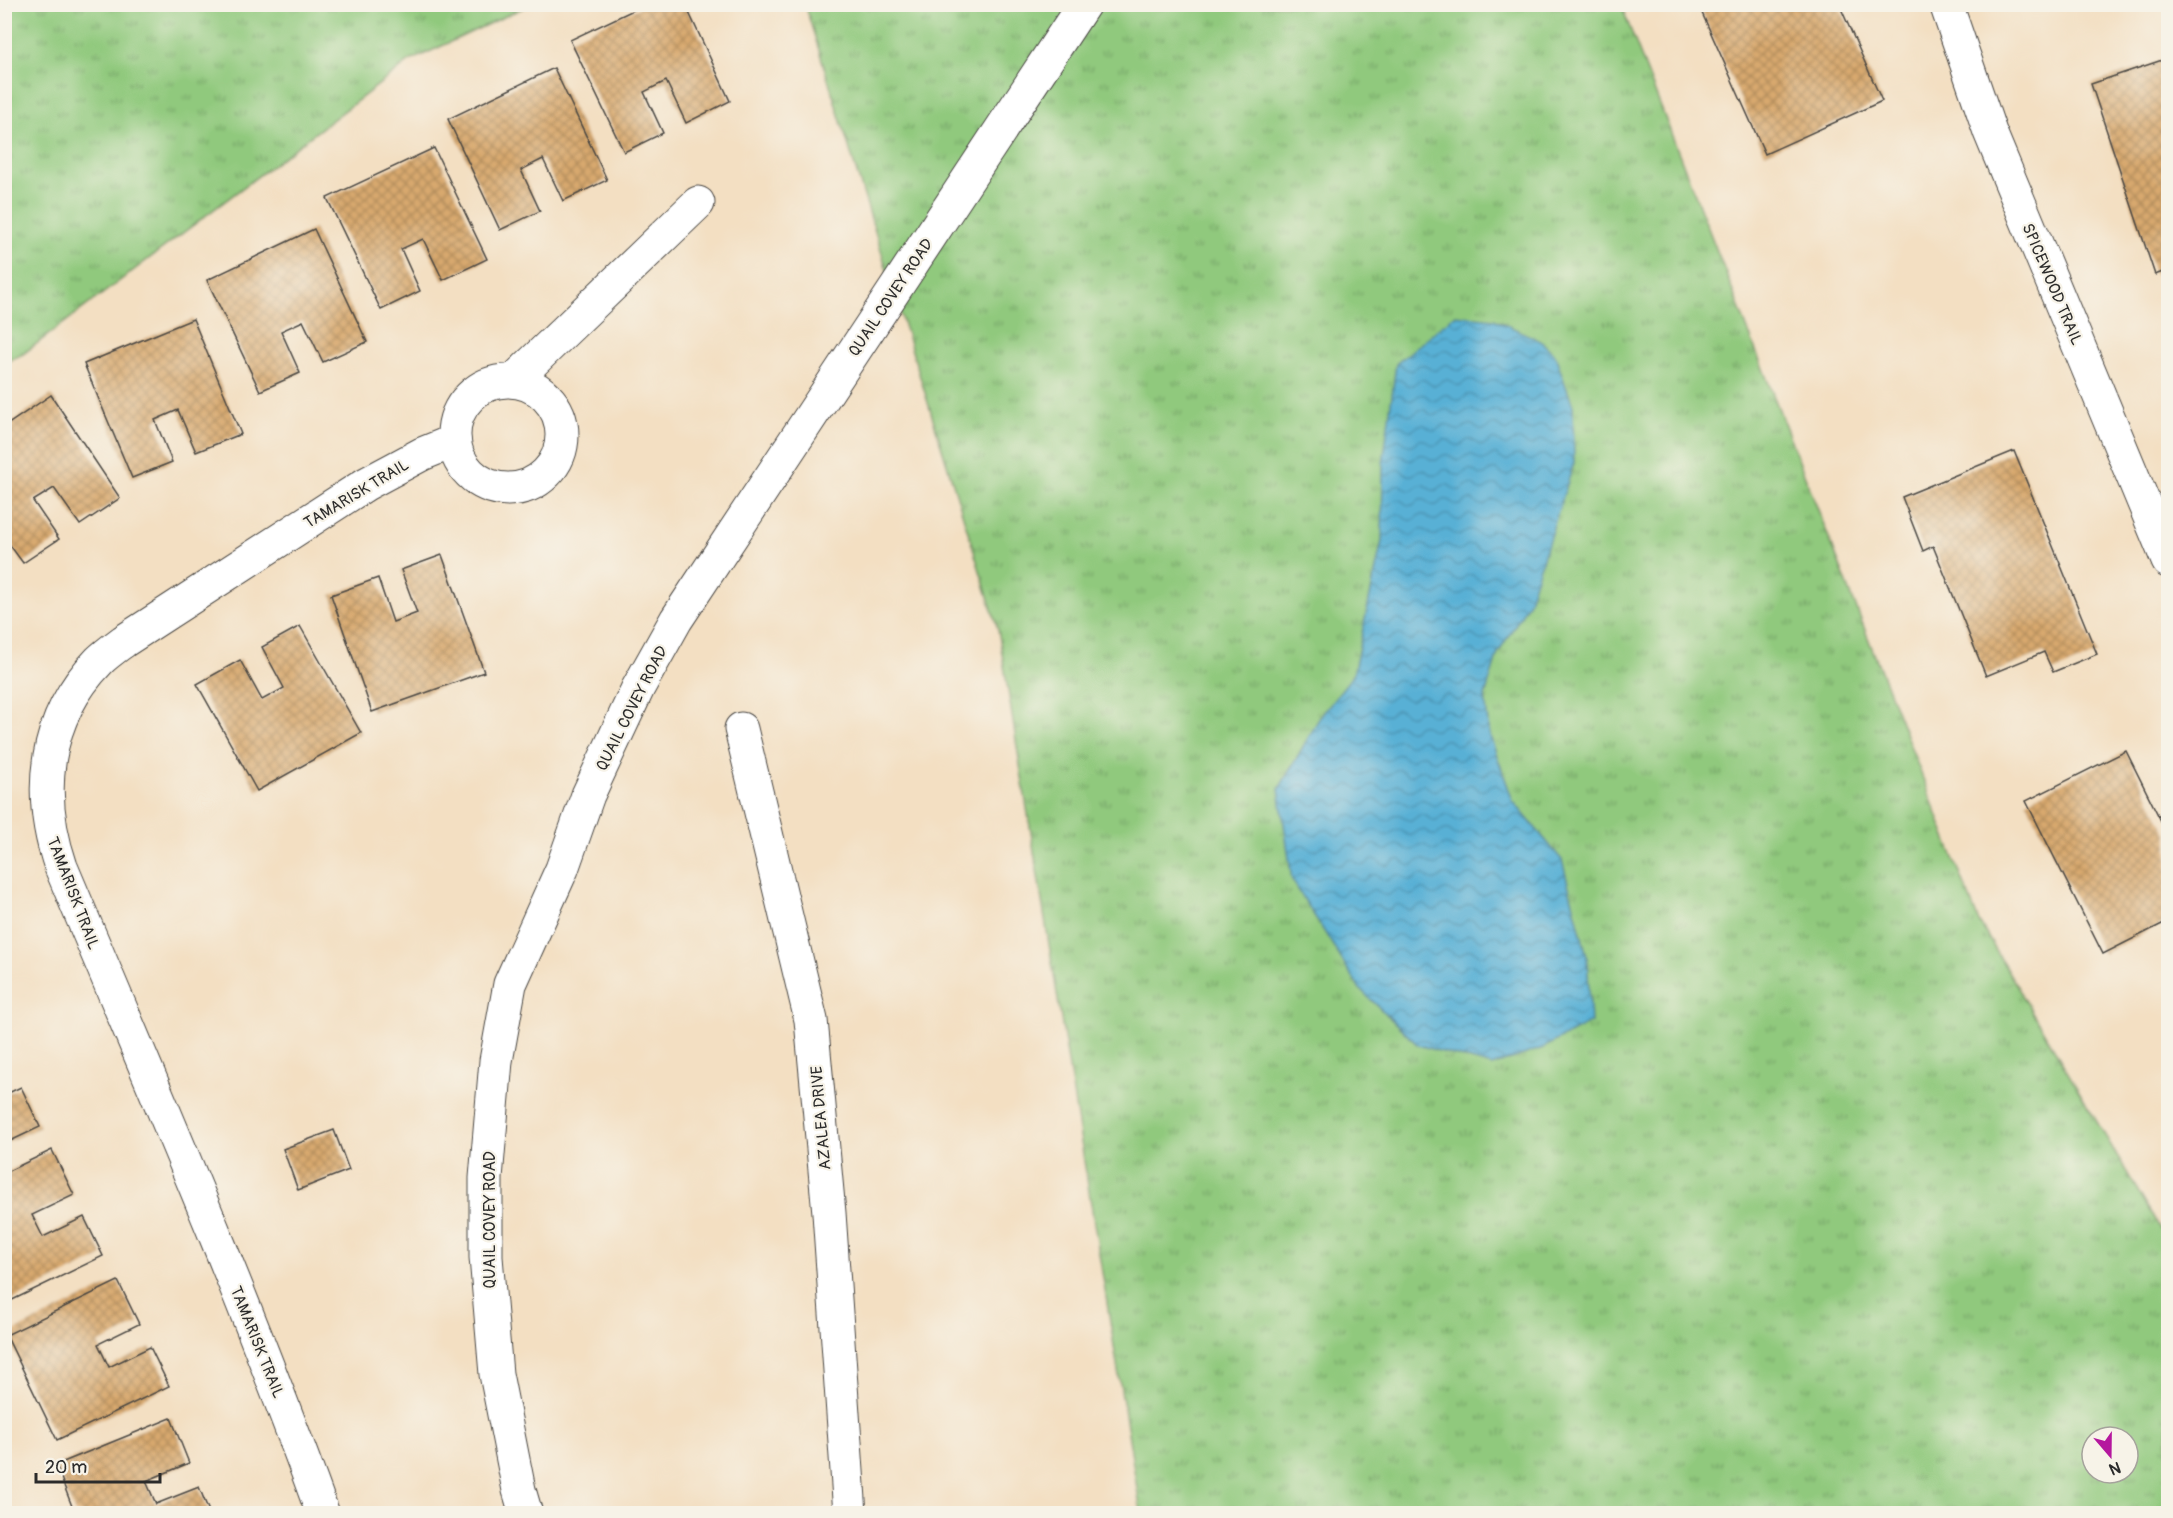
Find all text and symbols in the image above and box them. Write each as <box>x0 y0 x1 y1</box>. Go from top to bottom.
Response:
street label: SPICEWOOD TRAIL <box>2017 220 2087 348</box>
street label: QUAIL COVEY ROAD <box>844 235 938 360</box>
street label: TAMARISK TRAIL <box>300 455 413 533</box>
street label: QUAIL COVEY ROAD <box>592 643 672 774</box>
street label: TAMARISK TRAIL <box>42 834 104 952</box>
street label: AZALEA DRIVE <box>806 1065 836 1171</box>
street label: QUAIL COVEY ROAD <box>480 1151 500 1289</box>
street label: TAMARISK TRAIL <box>226 1283 289 1401</box>
north arrow <box>2080 1425 2140 1485</box>
scale bar <box>36 1446 160 1484</box>
text: 20 m <box>45 1456 87 1479</box>
text: N <box>2106 1457 2123 1479</box>

